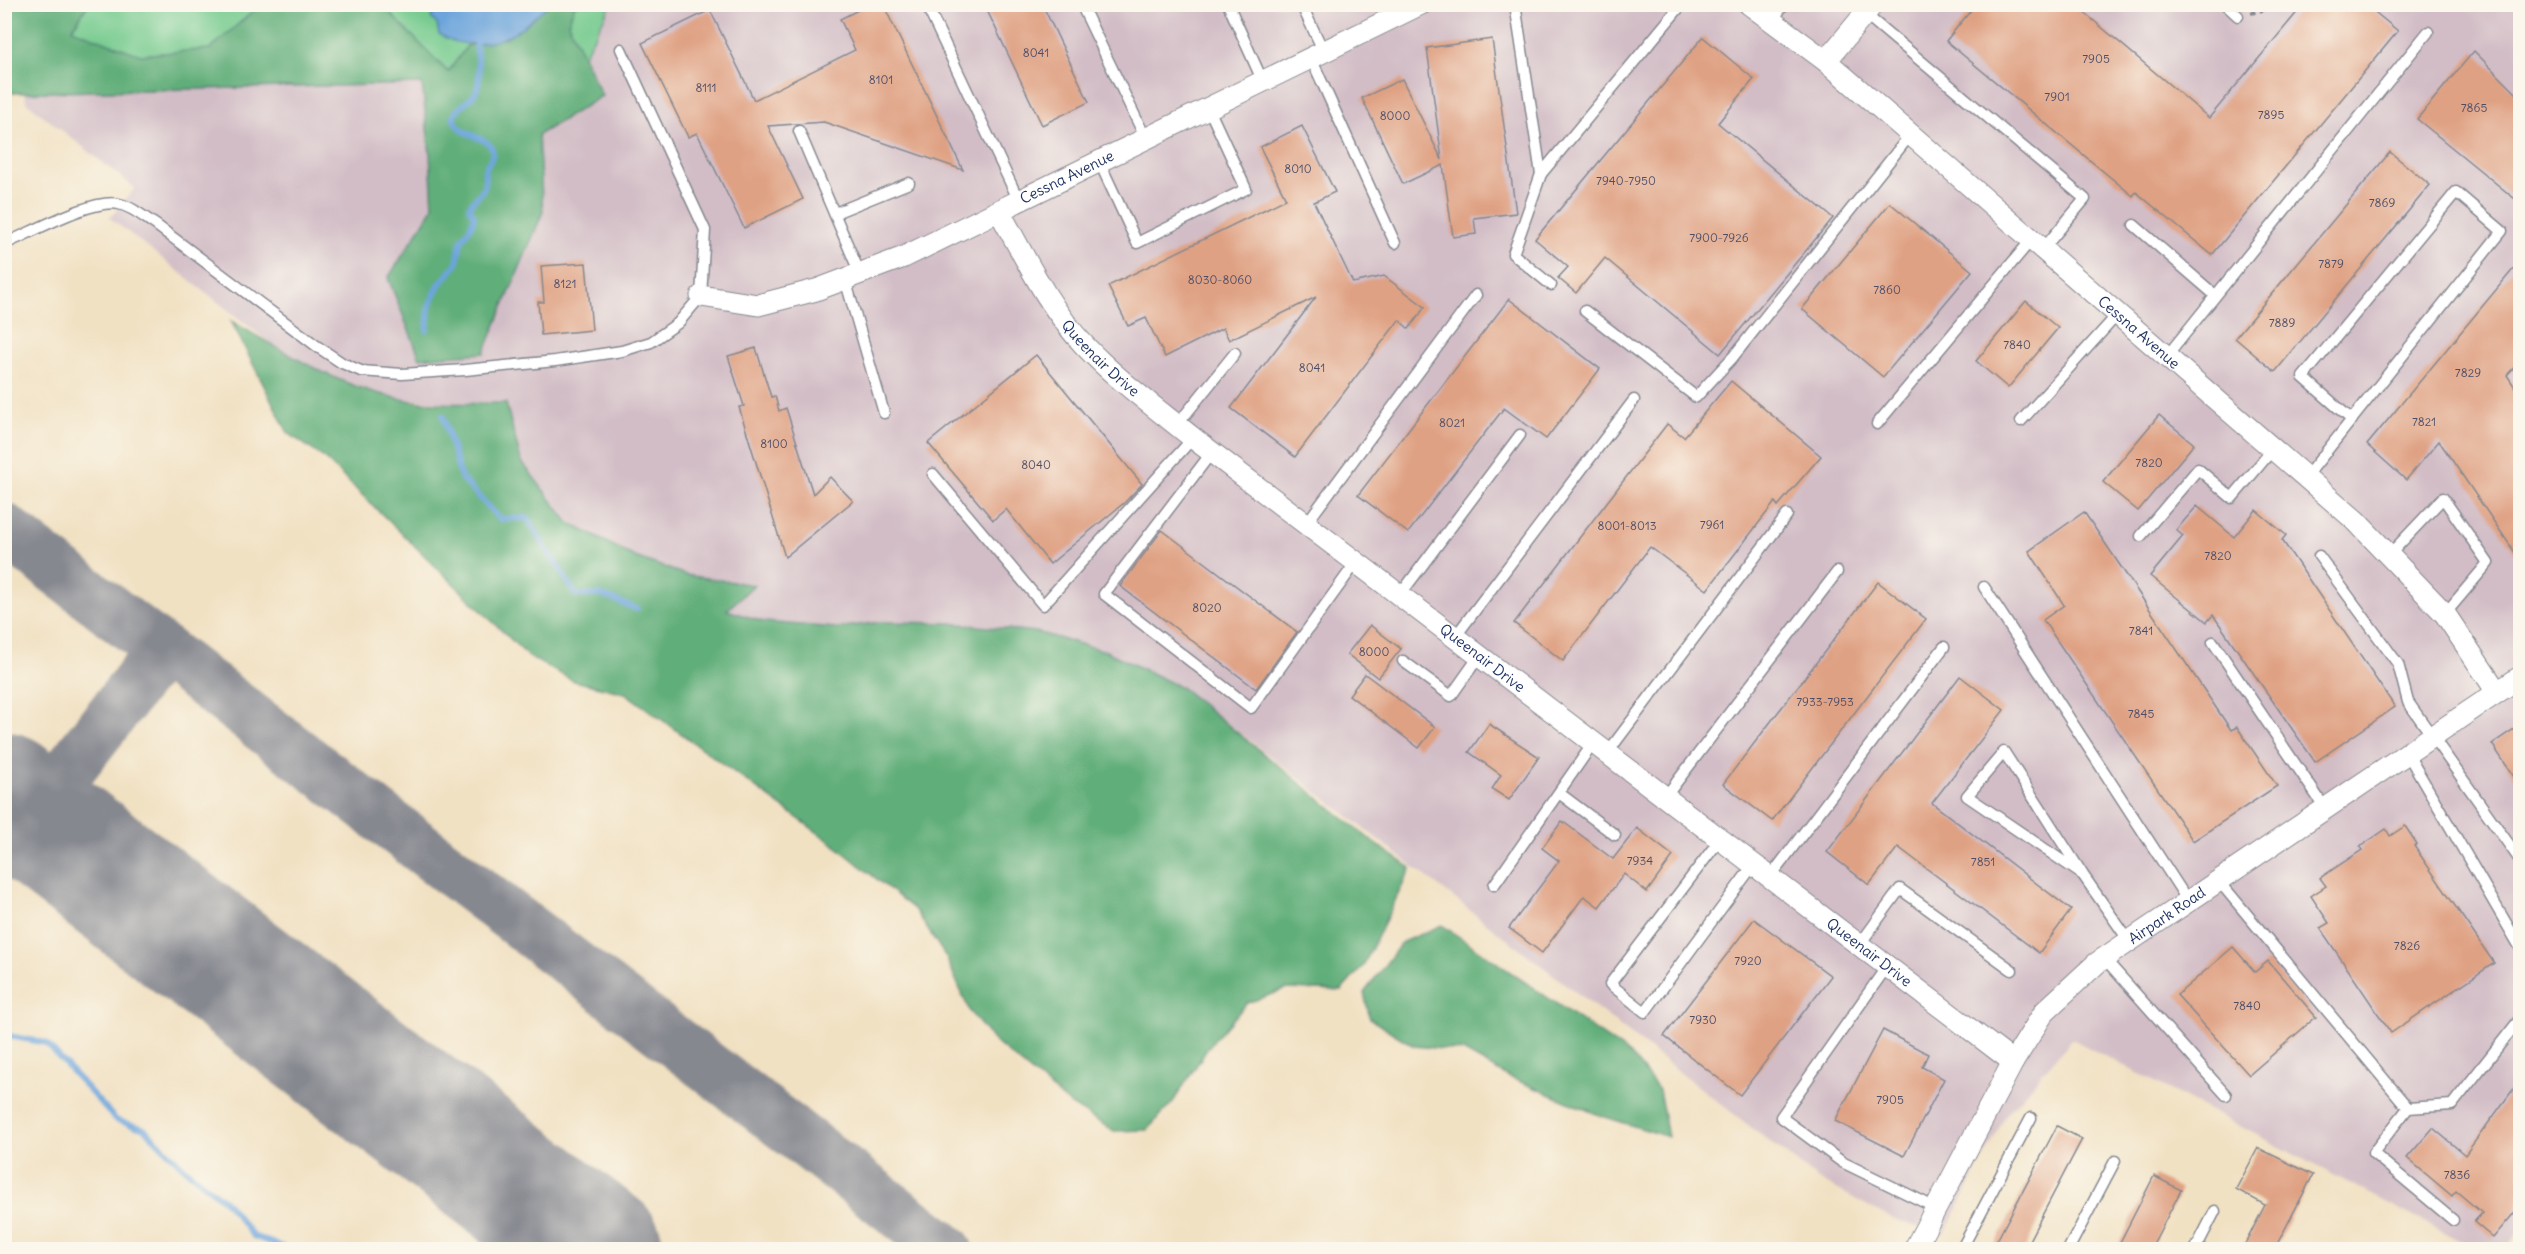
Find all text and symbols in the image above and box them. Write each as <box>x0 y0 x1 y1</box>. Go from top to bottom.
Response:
house number: 8041 <box>1023 45 1049 60</box>
house number: 7905 <box>2082 51 2110 66</box>
house number: 8101 <box>869 72 893 87</box>
house number: 8111 <box>695 80 717 95</box>
house number: 7901 <box>2044 89 2070 104</box>
house number: 7865 <box>2461 100 2487 115</box>
house number: 7895 <box>2258 107 2284 122</box>
house number: 8000 <box>1380 108 1410 123</box>
street label: Cessna Avenue <box>1017 146 1117 208</box>
house number: 8010 <box>1284 161 1312 176</box>
house number: 7940-7950 <box>1596 173 1656 188</box>
house number: 7869 <box>2369 195 2395 210</box>
house number: 7900-7926 <box>1689 230 1749 245</box>
house number: 7879 <box>2318 256 2344 271</box>
house number: 8030-8060 <box>1188 272 1252 287</box>
house number: 8121 <box>553 276 577 291</box>
house number: 7860 <box>1873 282 1901 297</box>
street label: Cessna Avenue <box>2094 291 2184 373</box>
house number: 7889 <box>2269 315 2295 330</box>
street label: Queenair Drive <box>1058 316 1143 400</box>
house number: 7840 <box>2003 337 2031 352</box>
house number: 8041 <box>1299 360 1325 375</box>
house number: 7829 <box>2455 365 2481 380</box>
house number: 7821 <box>2412 414 2436 429</box>
house number: 8021 <box>1439 415 1465 430</box>
house number: 8100 <box>760 436 788 451</box>
house number: 7820 <box>2135 455 2163 470</box>
house number: 8040 <box>1021 457 1051 472</box>
house number: 7961 <box>1700 517 1724 532</box>
house number: 8001-8013 <box>1598 518 1657 533</box>
house number: 7820 <box>2204 548 2232 563</box>
house number: 8020 <box>1192 600 1222 615</box>
street label: Queenair Drive <box>1436 619 1529 696</box>
house number: 7841 <box>2129 623 2153 638</box>
house number: 8000 <box>1359 644 1389 659</box>
house number: 7933-7953 <box>1796 694 1854 709</box>
house number: 7845 <box>2128 706 2154 721</box>
house number: 7934 <box>1627 853 1653 868</box>
house number: 7851 <box>1971 854 1995 869</box>
street label: Airpark Road <box>2125 882 2209 948</box>
street label: Queenair Drive <box>1823 914 1916 990</box>
house number: 7826 <box>2394 938 2420 953</box>
house number: 7920 <box>1734 953 1762 968</box>
house number: 7840 <box>2233 998 2261 1013</box>
house number: 7930 <box>1689 1012 1717 1027</box>
house number: 7905 <box>1876 1092 1904 1107</box>
house number: 7836 <box>2444 1167 2470 1182</box>

